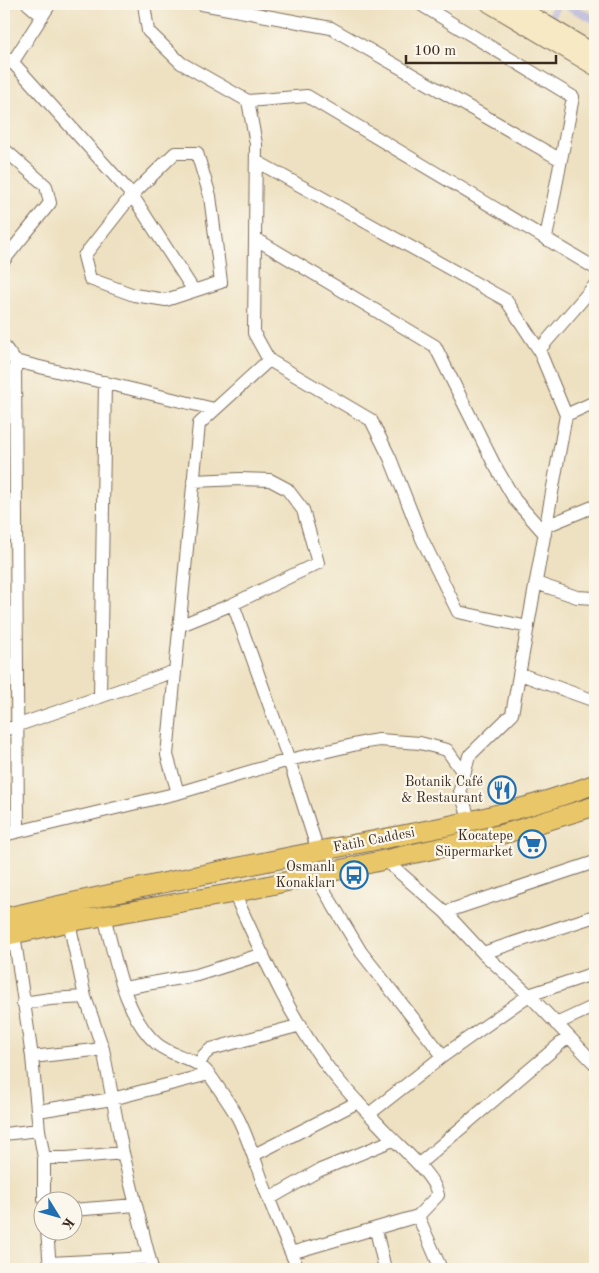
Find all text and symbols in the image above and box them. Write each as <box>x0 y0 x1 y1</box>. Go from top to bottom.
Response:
scale bar <box>406 32 556 64</box>
text: 100 m <box>414 44 456 59</box>
place label: Botanik Café & Restaurant <box>401 775 483 805</box>
restaurant icon: Botanik Café & Restaurant <box>487 775 517 805</box>
street label: Fatih Caddesi <box>332 825 416 855</box>
place label: Kocatepe Süpermarket <box>435 829 513 859</box>
supermarket icon: Kocatepe Süpermarket <box>517 829 547 859</box>
place label: Osmanlı Konakları <box>276 860 335 890</box>
bus stop icon: Osmanlı Konakları <box>339 860 369 890</box>
north arrow <box>32 1190 82 1240</box>
text: K <box>59 1215 76 1232</box>

